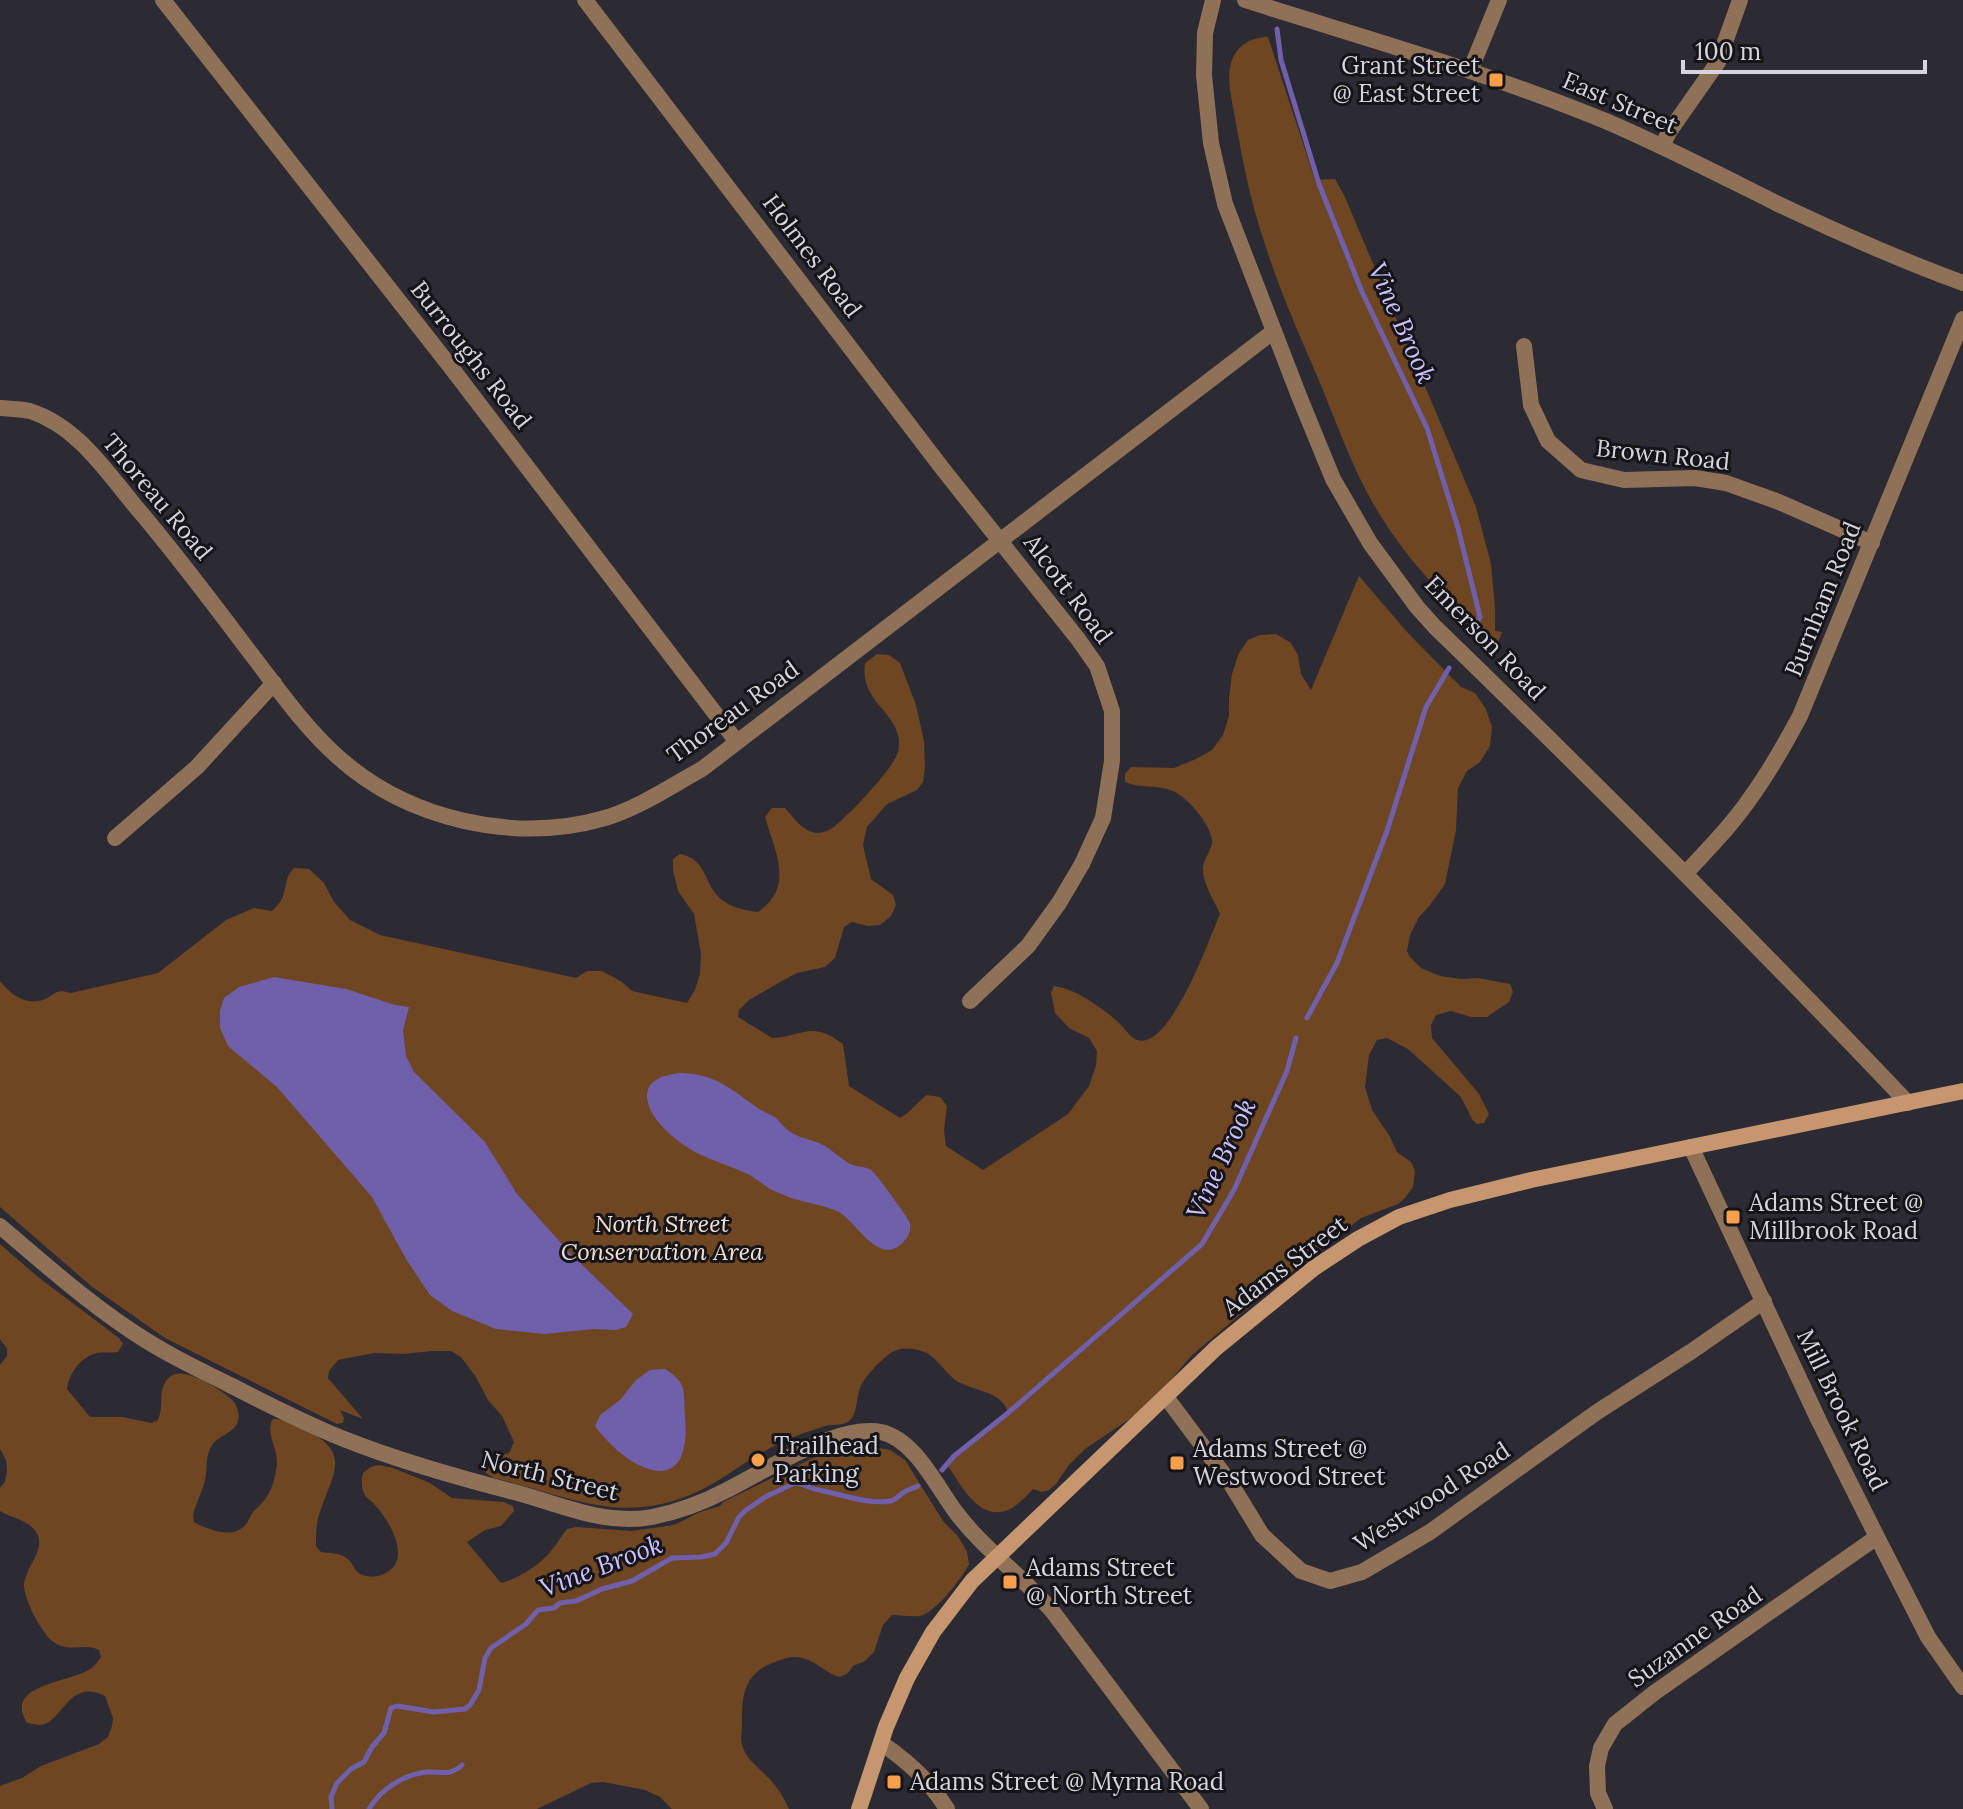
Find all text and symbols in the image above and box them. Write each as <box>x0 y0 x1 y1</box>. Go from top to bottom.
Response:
scale bar <box>1683 24 1925 74</box>
text: 100 m <box>1695 36 1761 67</box>
place label: Grant Street @ East Street <box>1333 50 1481 109</box>
street label: East Street <box>1558 64 1683 141</box>
marker: Grant Street @ East Street <box>1487 71 1505 89</box>
street label: Holmes Road <box>756 188 869 323</box>
water label: Vine Brook <box>1361 257 1444 388</box>
street label: Burroughs Road <box>404 274 539 435</box>
street label: Thoreau Road <box>96 427 219 566</box>
street label: Brown Road <box>1595 432 1732 477</box>
street label: Burnham Road <box>1777 517 1868 681</box>
street label: Alcott Road <box>1017 527 1120 650</box>
street label: Emerson Road <box>1418 569 1553 707</box>
street label: Thoreau Road <box>661 653 805 770</box>
water label: Vine Brook <box>1178 1093 1263 1224</box>
place label: Adams Street @ Millbrook Road <box>1748 1187 1923 1246</box>
park label: North Street Conservation Area <box>561 1208 764 1267</box>
street label: Adams Street <box>1215 1208 1354 1323</box>
marker: Adams Street @ Millbrook Road <box>1724 1208 1742 1226</box>
street label: Mill Brook Road <box>1790 1324 1895 1496</box>
place label: Trailhead Parking <box>774 1430 879 1489</box>
place label: Adams Street @ Westwood Street <box>1192 1433 1386 1492</box>
street label: Westwood Road <box>1348 1435 1516 1559</box>
street label: North Street <box>478 1443 623 1508</box>
marker: Trailhead Parking <box>749 1451 767 1469</box>
marker: Adams Street @ Westwood Street <box>1168 1454 1186 1472</box>
water label: Vine Brook <box>535 1527 667 1604</box>
place label: Adams Street @ North Street <box>1025 1552 1193 1611</box>
marker: Adams Street @ North Street <box>1001 1573 1019 1591</box>
street label: Suzanne Road <box>1622 1579 1768 1694</box>
place label: Adams Street @ Myrna Road <box>909 1766 1224 1797</box>
marker: Adams Street @ Myrna Road <box>885 1773 903 1791</box>

